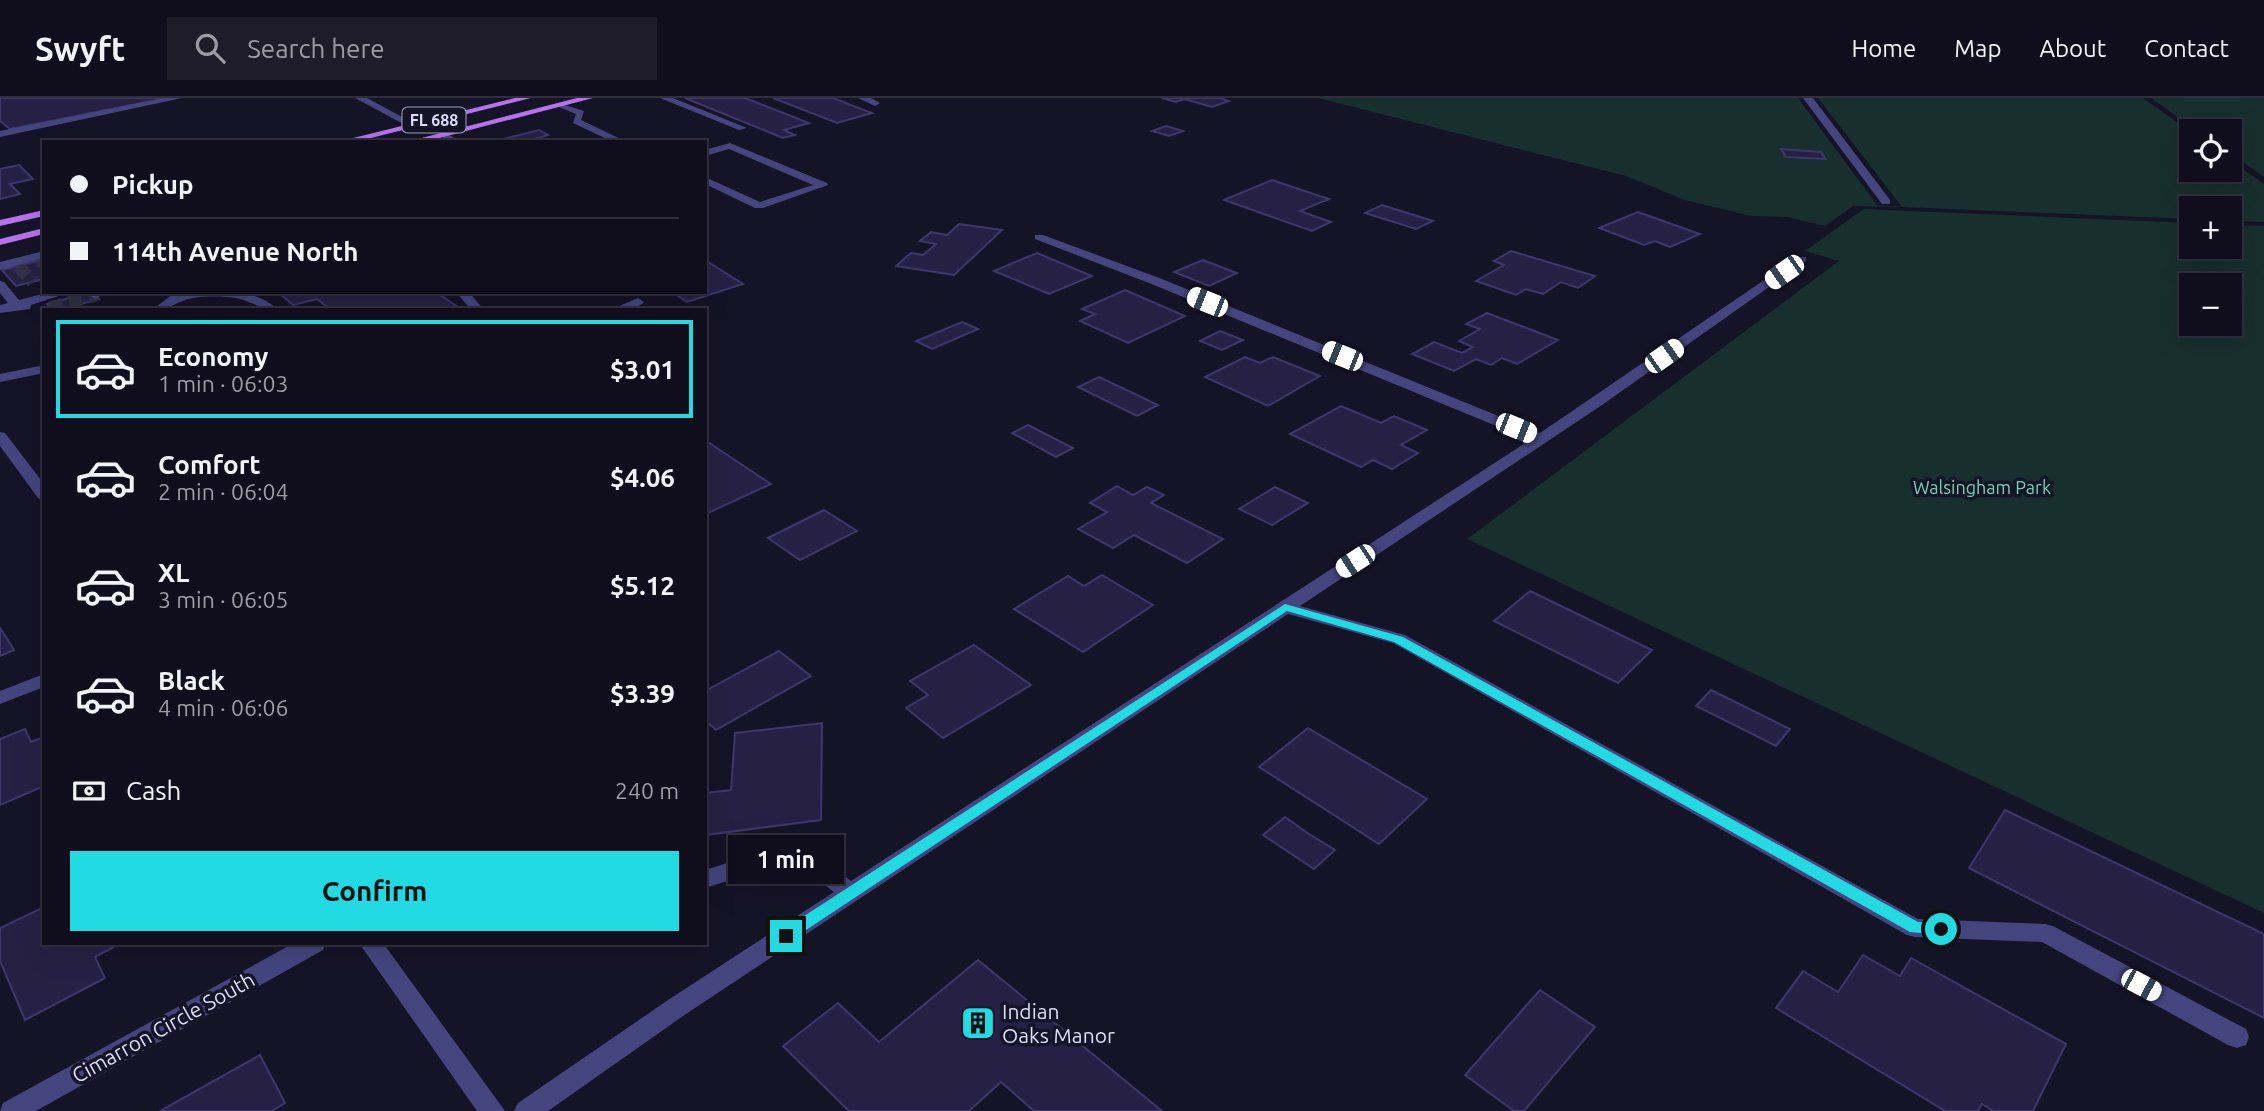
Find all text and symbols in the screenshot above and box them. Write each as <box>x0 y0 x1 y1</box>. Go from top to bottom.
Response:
search box <box>167 17 657 80</box>
icon: search <box>191 29 229 67</box>
text: Swyft <box>35 30 125 67</box>
text: Search here <box>247 34 385 63</box>
text: Home <box>1851 35 1916 62</box>
text: Map <box>1954 35 2001 62</box>
text: About <box>2039 35 2106 62</box>
text: Contact <box>2144 35 2229 62</box>
road number: FL 688 <box>402 108 466 132</box>
map controls <box>2179 119 2242 336</box>
button: locate <box>2179 119 2242 182</box>
text: Pickup <box>112 170 194 199</box>
button: + <box>2179 196 2242 259</box>
text: 114th Avenue North <box>112 237 358 266</box>
car <box>1761 251 1808 293</box>
button: − <box>2179 273 2242 336</box>
car <box>1184 284 1231 320</box>
car <box>1641 335 1688 377</box>
icon: car <box>74 338 137 401</box>
car <box>1319 338 1366 374</box>
text: Economy <box>158 342 268 371</box>
text: $3.01 <box>610 355 675 384</box>
text: 1 min · 06:03 <box>158 371 289 396</box>
car <box>1493 410 1540 446</box>
icon: car <box>74 446 137 509</box>
text: Comfort <box>158 450 261 479</box>
text: $4.06 <box>610 463 675 492</box>
park label: Walsingham Park <box>1913 477 2051 497</box>
text: 2 min · 06:04 <box>158 479 289 504</box>
car <box>1332 541 1379 581</box>
icon: car <box>74 554 137 617</box>
text: XL <box>158 558 189 587</box>
text: $5.12 <box>610 571 675 600</box>
text: 3 min · 06:05 <box>158 587 289 612</box>
icon: car <box>74 662 137 725</box>
text: Black <box>158 666 225 695</box>
text: $3.39 <box>610 679 675 708</box>
text: 4 min · 06:06 <box>158 695 289 720</box>
icon: cash <box>70 772 108 810</box>
text: Cash <box>126 776 181 805</box>
text: 240 m <box>615 778 679 803</box>
callout: 1 min <box>728 834 844 884</box>
text: 1 min <box>757 847 815 872</box>
button: Confirm <box>70 851 679 931</box>
route start <box>1925 913 1957 945</box>
route end <box>770 920 802 952</box>
car <box>2118 966 2165 1004</box>
street label: Cimarron Circle South <box>68 967 258 1087</box>
place label: Indian Oaks Manor <box>1002 999 1115 1047</box>
building icon: Indian Oaks Manor <box>959 1004 997 1042</box>

